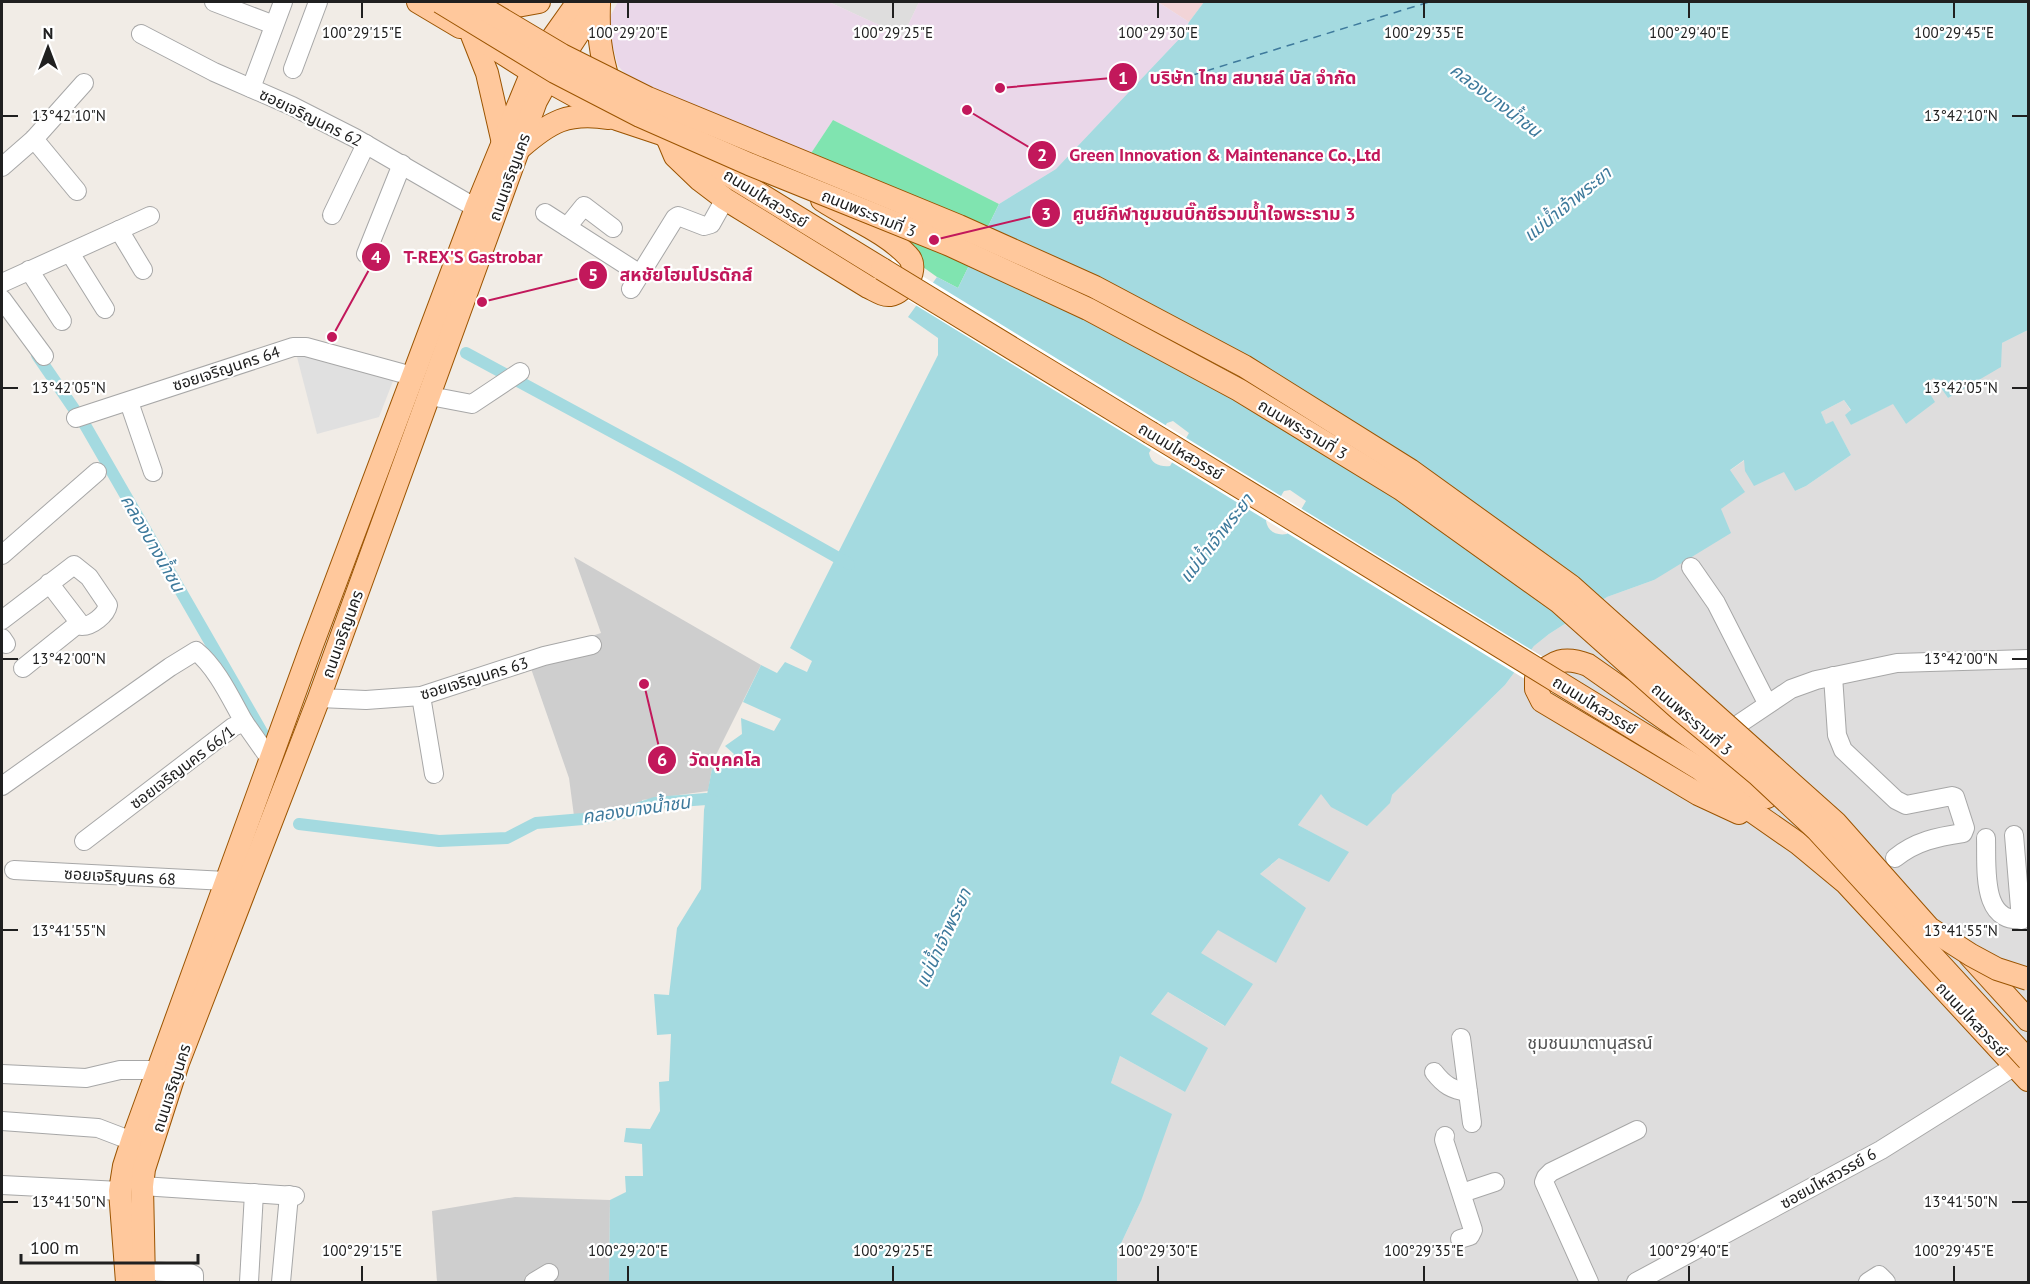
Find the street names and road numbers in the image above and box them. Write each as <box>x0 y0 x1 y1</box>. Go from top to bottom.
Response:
street label: ซอยเจริญนคร 62 <box>256 83 366 151</box>
street label: ถนนเจริญนคร <box>484 130 534 224</box>
street label: ถนนมไหสวรรย์ <box>720 164 812 232</box>
street label: ถนนพระรามที่ 3 <box>819 184 920 241</box>
street label: ซอยเจริญนคร 64 <box>170 341 283 395</box>
street label: ถนนพระรามที่ 3 <box>1255 394 1352 463</box>
street label: ถนนมไหสวรรย์ <box>1135 418 1227 484</box>
street label: ถนนเจริญนคร <box>317 587 367 681</box>
street label: ซอยเจริญนคร 63 <box>418 652 530 704</box>
street label: ถนนมไหสวรรย์ <box>1549 671 1641 739</box>
street label: ถนนพระรามที่ 3 <box>1648 678 1737 759</box>
street label: ซอยเจริญนคร 66/1 <box>126 721 238 813</box>
street label: ซอยเจริญนคร 68 <box>64 863 176 889</box>
street label: ถนนมไหสวรรย์ <box>1932 977 2012 1061</box>
street label: ถนนเจริญนคร <box>147 1041 195 1135</box>
street label: ซอยมไหสวรรย์ 6 <box>1776 1143 1880 1213</box>

